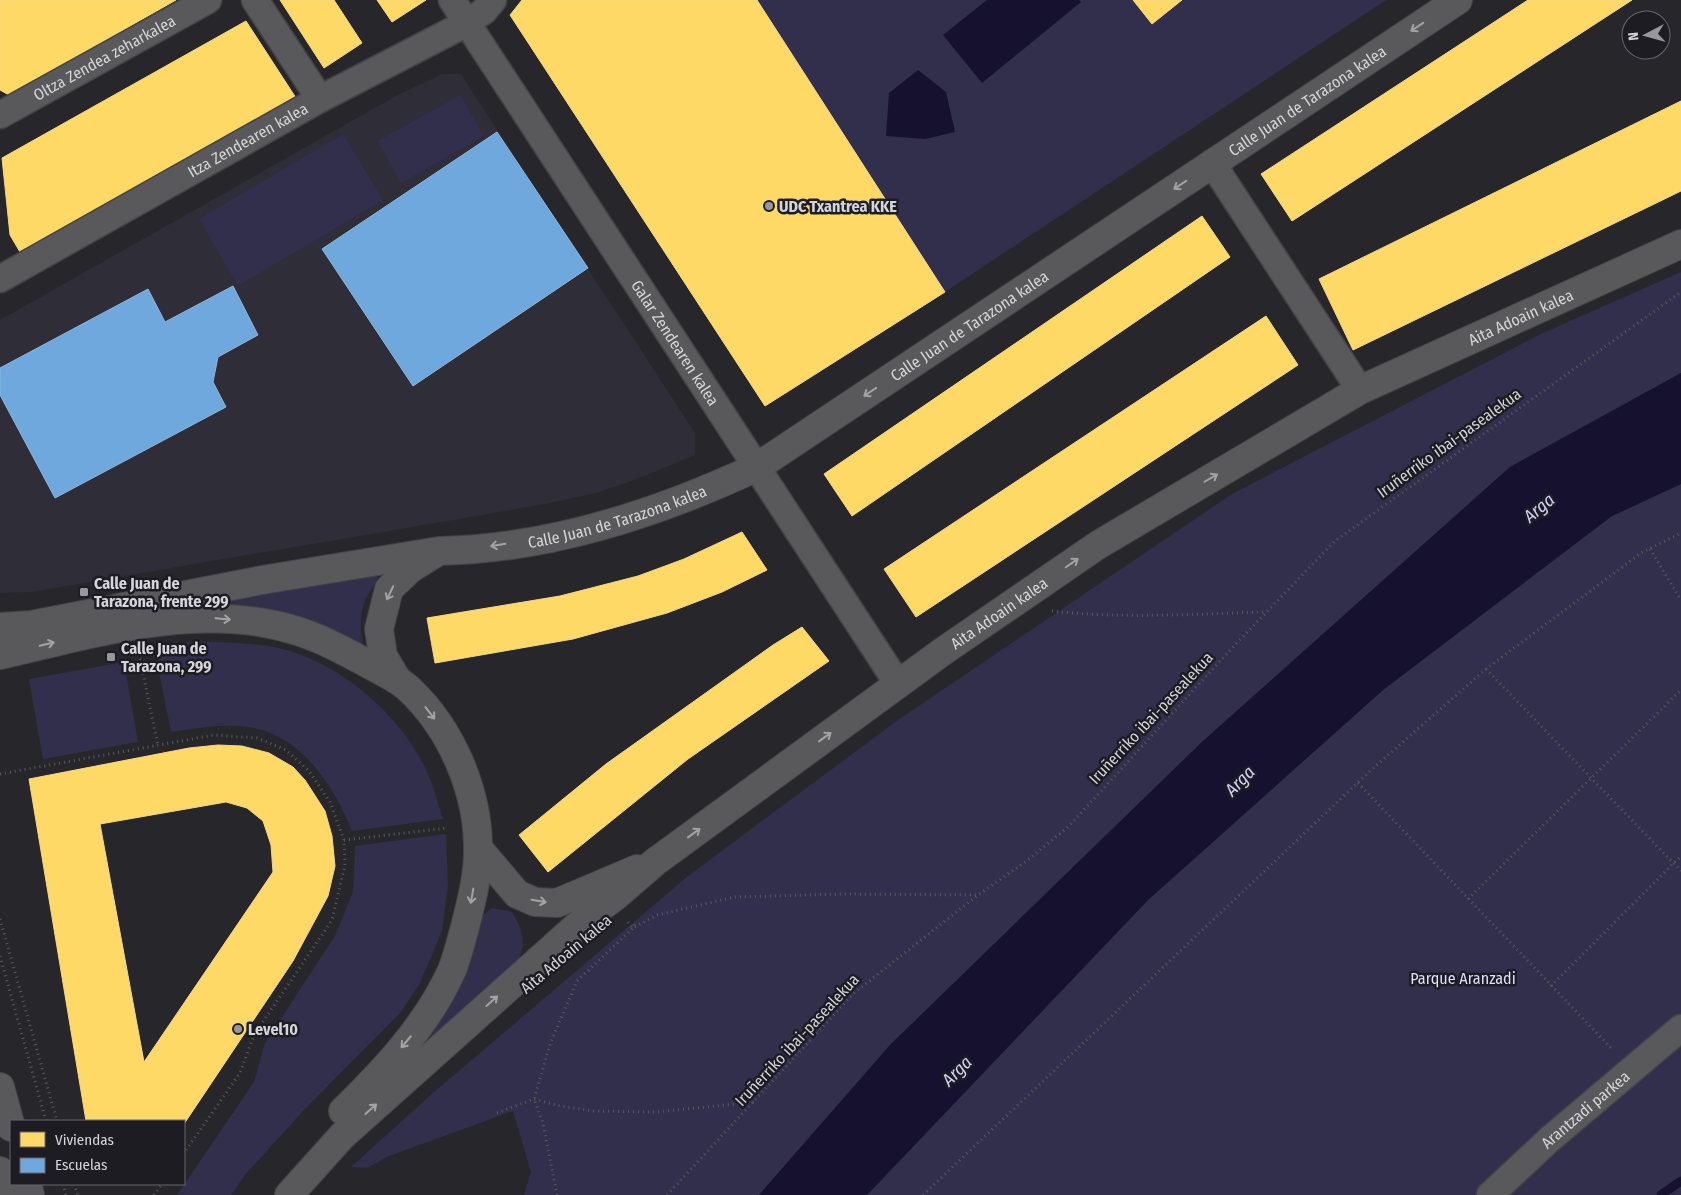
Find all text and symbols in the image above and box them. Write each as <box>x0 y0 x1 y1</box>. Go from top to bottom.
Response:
street label: Oltza Zendea zeharkalea <box>30 10 179 104</box>
north arrow <box>1621 10 1671 60</box>
one-way arrow <box>1411 22 1425 32</box>
text: N <box>1625 31 1642 41</box>
street label: Calle Juan de Tarazona kalea <box>1225 41 1390 160</box>
street label: Itza Zendearen kalea <box>184 98 311 181</box>
one-way arrow <box>1173 180 1187 190</box>
place label: UDC Txantrea KKE <box>779 197 897 216</box>
marker: UDC Txantrea KKE <box>763 200 775 212</box>
street label: Calle Juan de Tarazona kalea <box>887 266 1052 385</box>
street label: Galar Zendearen kalea <box>628 276 723 409</box>
street label: Aita Adoain kalea <box>1465 285 1576 349</box>
street label: Iruñerriko ibai-pasealekua <box>1373 384 1525 502</box>
one-way arrow <box>863 386 877 397</box>
one-way arrow <box>1204 473 1218 483</box>
street label: Calle Juan de Tarazona kalea <box>526 481 709 552</box>
water label: Arga <box>1518 489 1559 528</box>
one-way arrow <box>491 541 507 551</box>
one-way arrow <box>1065 558 1079 568</box>
street label: Aita Adoain kalea <box>947 573 1051 653</box>
place label: Calle Juan de Tarazona, frente 299 <box>94 574 229 611</box>
one-way arrow <box>384 585 394 600</box>
marker: Calle Juan de Tarazona, frente 299 <box>78 586 90 598</box>
one-way arrow <box>214 614 230 624</box>
one-way arrow <box>39 639 55 648</box>
place label: Calle Juan de Tarazona, 299 <box>121 639 212 676</box>
street label: Iruñerriko ibai-pasealekua <box>1085 648 1217 788</box>
marker: Calle Juan de Tarazona, 299 <box>105 651 117 663</box>
one-way arrow <box>425 706 435 720</box>
one-way arrow <box>818 732 832 742</box>
water label: Arga <box>1220 761 1260 802</box>
one-way arrow <box>687 828 700 839</box>
one-way arrow <box>467 888 477 904</box>
one-way arrow <box>531 897 547 907</box>
street label: Aita Adoain kalea <box>517 910 616 998</box>
park label: Parque Aranzadi <box>1410 969 1516 988</box>
street label: Iruñerriko ibai-pasealekua <box>731 970 863 1110</box>
one-way arrow <box>485 996 498 1007</box>
place label: Level10 <box>248 1020 298 1039</box>
marker: Level10 <box>232 1023 244 1035</box>
one-way arrow <box>400 1035 411 1048</box>
water label: Arga <box>937 1051 977 1091</box>
street label: Arantzadi parkea <box>1537 1066 1633 1152</box>
one-way arrow <box>364 1103 377 1115</box>
legend <box>10 1120 185 1185</box>
text: Viviendas <box>55 1131 114 1149</box>
text: Escuelas <box>55 1156 107 1174</box>

